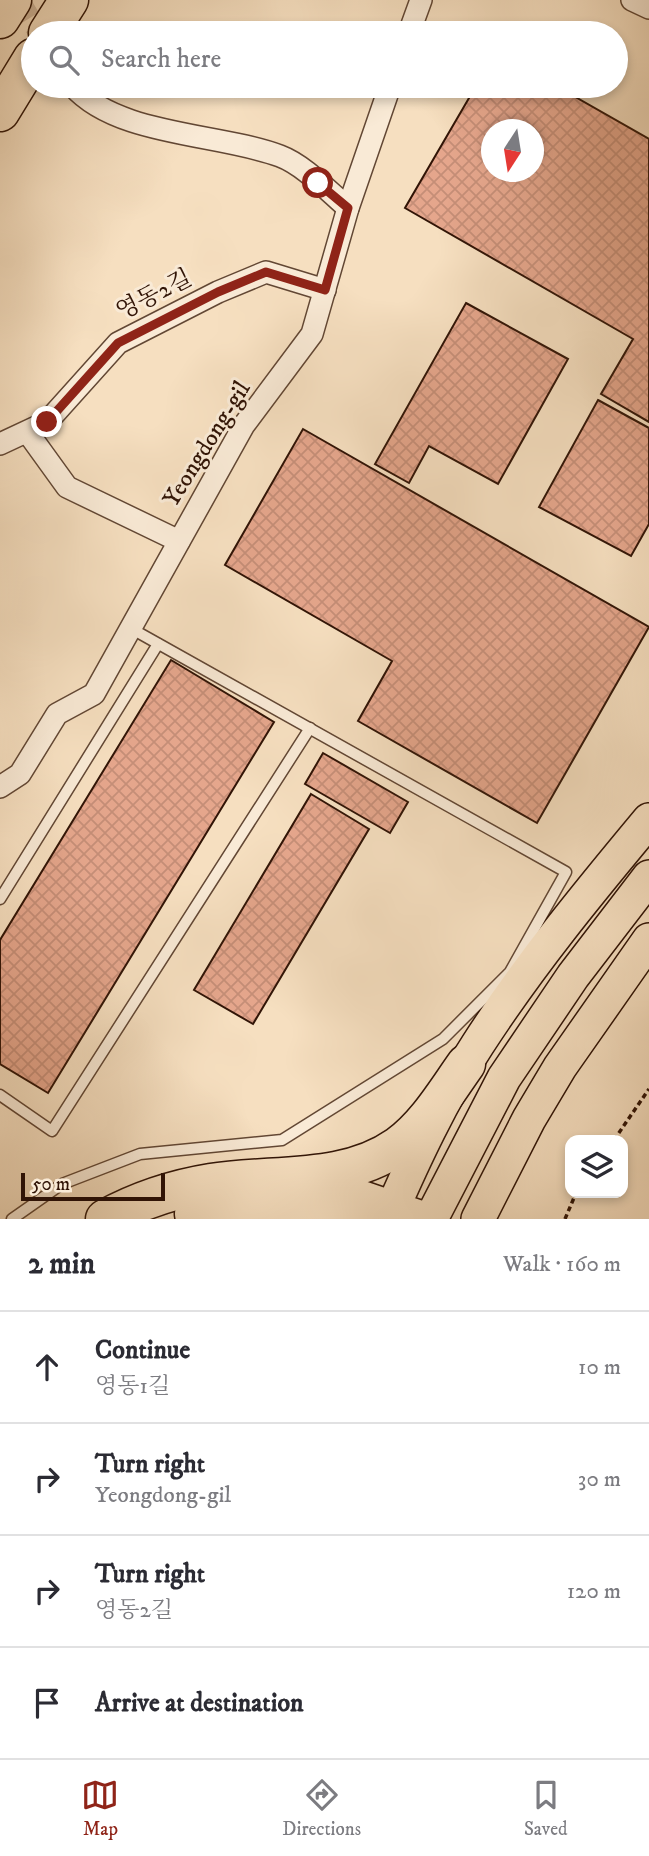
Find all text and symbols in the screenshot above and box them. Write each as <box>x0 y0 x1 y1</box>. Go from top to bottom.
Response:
search box <box>21 21 628 98</box>
icon: search <box>45 41 83 79</box>
text: Search here <box>101 43 221 76</box>
north arrow <box>481 119 544 182</box>
route start <box>302 167 333 198</box>
street label: 영동2길 <box>111 263 197 327</box>
street label: Yeongdong-gil <box>157 375 258 512</box>
route end <box>31 406 62 437</box>
map controls <box>565 1135 628 1198</box>
button: layers <box>565 1135 628 1198</box>
scale bar <box>21 1170 164 1202</box>
text: 50 m <box>32 1173 70 1196</box>
text: 2 min <box>28 1246 95 1283</box>
text: Walk · 160 m <box>503 1250 621 1279</box>
text: Continue <box>95 1334 190 1367</box>
icon: ahead <box>28 1348 66 1386</box>
text: 10 m <box>578 1353 621 1382</box>
text: 영동1길 <box>95 1372 170 1401</box>
text: Turn right <box>95 1448 205 1481</box>
icon: right <box>28 1460 66 1498</box>
text: 30 m <box>578 1465 621 1494</box>
text: Yeongdong-gil <box>95 1481 231 1510</box>
text: Turn right <box>95 1558 205 1591</box>
icon: right <box>28 1572 66 1610</box>
text: 120 m <box>567 1577 621 1606</box>
text: 영동2길 <box>95 1596 173 1625</box>
icon: arrive <box>28 1684 66 1722</box>
text: Arrive at destination <box>95 1687 304 1720</box>
tab: Map <box>81 1776 119 1841</box>
tab: Directions <box>282 1776 361 1841</box>
tab: Saved <box>524 1776 568 1841</box>

